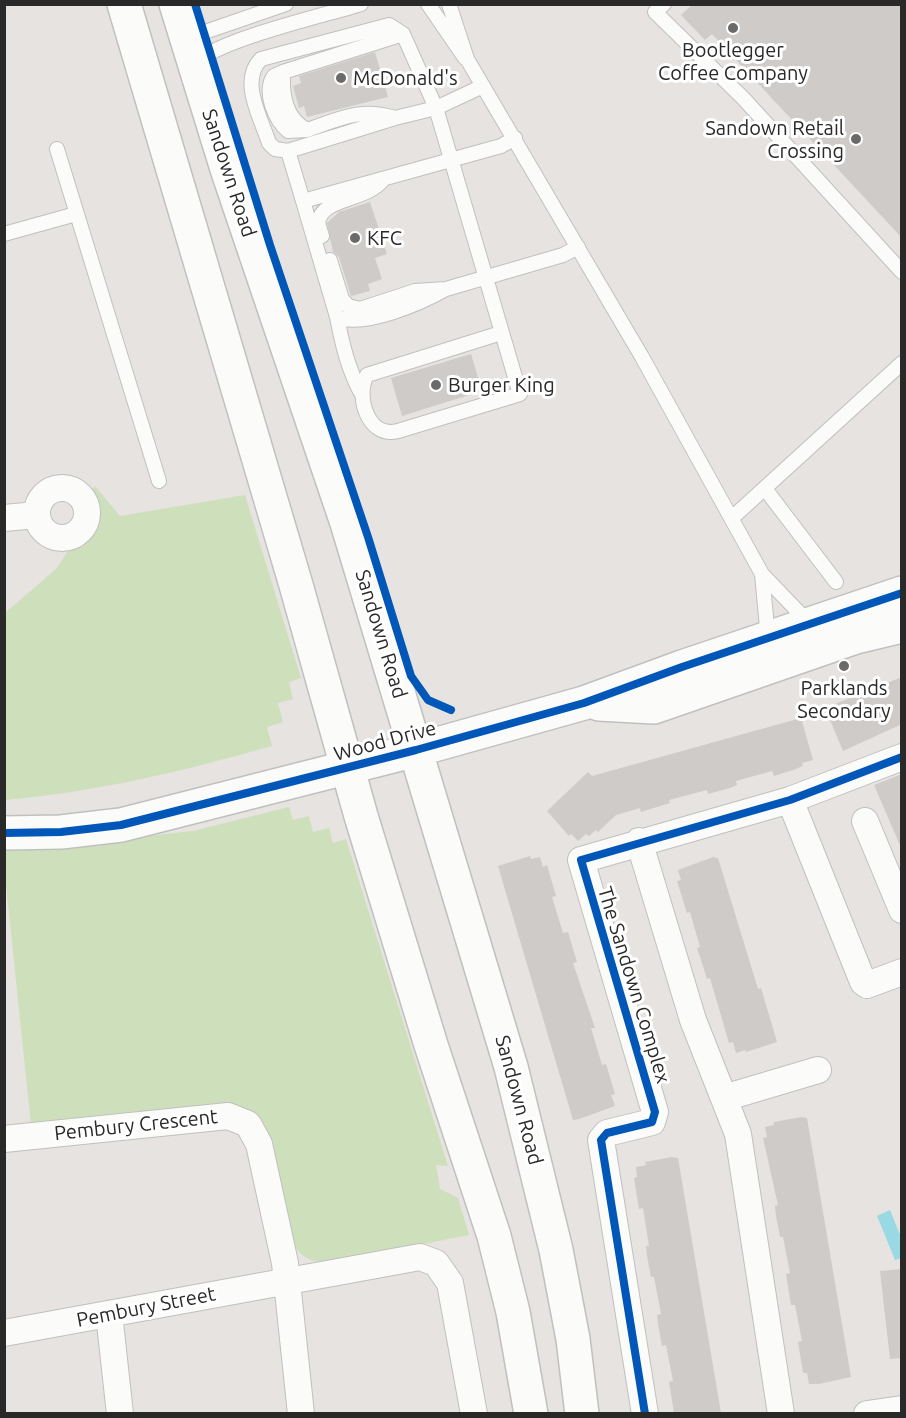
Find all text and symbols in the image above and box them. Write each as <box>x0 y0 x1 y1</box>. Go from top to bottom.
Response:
marker: Bootlegger Coffee Company <box>726 21 740 35</box>
place label: Bootlegger Coffee Company <box>658 38 808 85</box>
place label: McDonald's <box>353 66 458 90</box>
marker: McDonald's <box>334 71 348 85</box>
street label: Sandown Road <box>197 106 261 240</box>
place label: Sandown Retail Crossing <box>705 116 844 163</box>
marker: Sandown Retail Crossing <box>849 132 863 146</box>
place label: KFC <box>367 226 402 250</box>
marker: KFC <box>348 231 362 245</box>
place label: Burger King <box>448 373 555 397</box>
marker: Burger King <box>429 378 443 392</box>
street label: Sandown Road <box>350 567 412 701</box>
marker: Parklands Secondary <box>837 659 851 673</box>
place label: Parklands Secondary <box>797 676 891 723</box>
street label: Wood Drive <box>331 716 439 766</box>
street label: The Sandown Complex <box>593 884 675 1086</box>
street label: Sandown Road <box>490 1033 548 1167</box>
street label: Pembury Crescent <box>53 1104 219 1146</box>
street label: Pembury Street <box>74 1282 218 1332</box>

